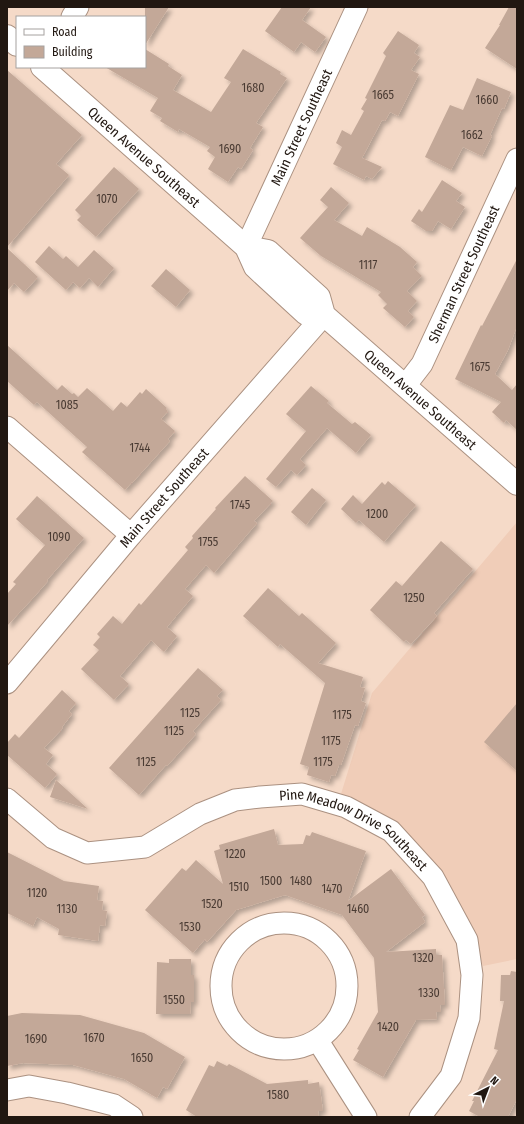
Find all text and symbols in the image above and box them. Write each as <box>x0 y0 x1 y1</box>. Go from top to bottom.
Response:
legend <box>16 16 146 68</box>
text: Road <box>52 25 77 39</box>
text: Building <box>52 45 93 59</box>
street label: Main Street Southeast <box>267 66 336 188</box>
house number: 1680 <box>242 81 264 95</box>
house number: 1665 <box>372 88 395 102</box>
house number: 1660 <box>476 93 498 107</box>
street label: Queen Avenue Southeast <box>84 103 204 211</box>
house number: 1662 <box>461 128 483 142</box>
house number: 1690 <box>219 142 241 156</box>
house number: 1070 <box>96 192 118 206</box>
street label: Sherman Street Southeast <box>424 202 503 346</box>
house number: 1117 <box>359 258 377 272</box>
street label: Queen Avenue Southeast <box>361 346 481 454</box>
house number: 1675 <box>470 360 491 374</box>
house number: 1085 <box>56 398 79 412</box>
house number: 1744 <box>130 441 151 455</box>
street label: Main Street Southeast <box>116 444 212 551</box>
house number: 1745 <box>230 498 251 512</box>
house number: 1200 <box>366 507 388 521</box>
house number: 1090 <box>48 530 70 544</box>
house number: 1755 <box>198 535 219 549</box>
house number: 1250 <box>403 591 425 605</box>
house number: 1125 <box>180 706 200 720</box>
house number: 1175 <box>332 708 352 722</box>
house number: 1125 <box>164 724 184 738</box>
house number: 1175 <box>321 734 341 748</box>
house number: 1125 <box>136 755 156 769</box>
house number: 1175 <box>313 755 333 769</box>
street label: Pine Meadow Drive Southeast <box>278 785 431 874</box>
house number: 1220 <box>224 847 246 861</box>
house number: 1500 <box>260 874 282 888</box>
house number: 1480 <box>290 874 312 888</box>
house number: 1510 <box>229 880 249 894</box>
house number: 1470 <box>321 882 343 896</box>
house number: 1120 <box>27 886 47 900</box>
house number: 1520 <box>201 897 223 911</box>
house number: 1130 <box>57 902 77 916</box>
house number: 1460 <box>347 902 369 916</box>
house number: 1530 <box>179 920 201 934</box>
house number: 1320 <box>412 951 434 965</box>
house number: 1330 <box>418 986 440 1000</box>
house number: 1550 <box>163 993 185 1007</box>
house number: 1420 <box>377 1020 399 1034</box>
house number: 1670 <box>83 1031 105 1045</box>
house number: 1690 <box>25 1032 47 1046</box>
house number: 1650 <box>131 1051 153 1065</box>
north arrow <box>468 1068 508 1108</box>
text: N <box>488 1074 501 1088</box>
house number: 1580 <box>267 1088 289 1102</box>

